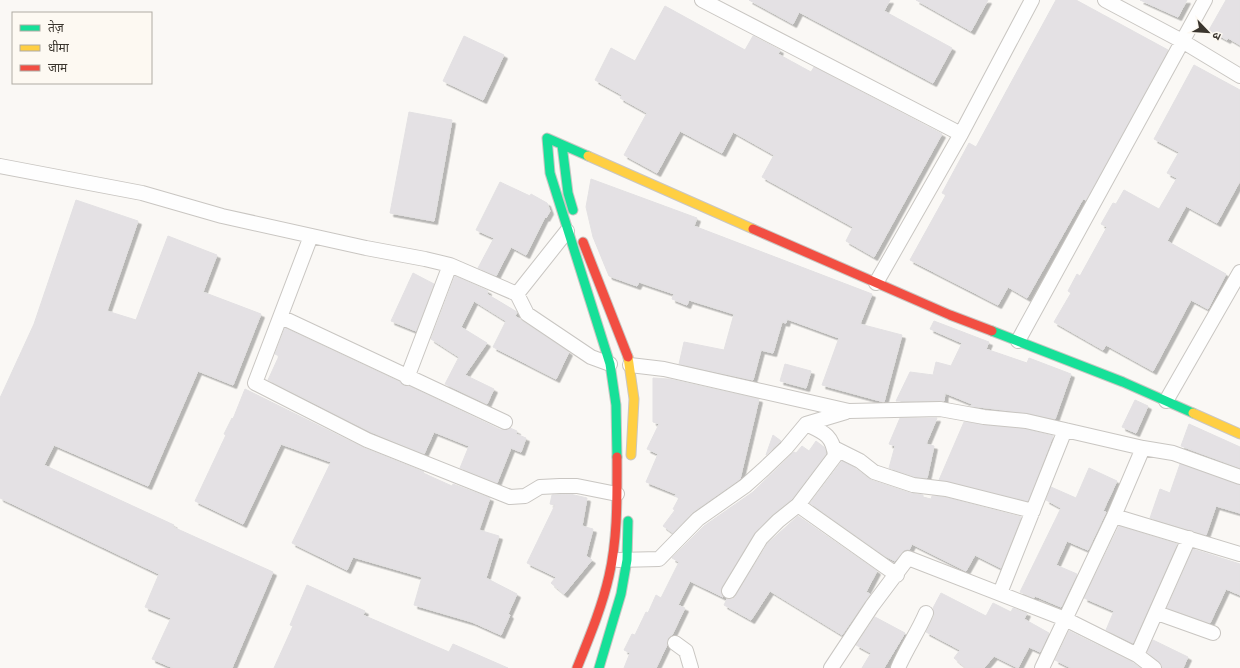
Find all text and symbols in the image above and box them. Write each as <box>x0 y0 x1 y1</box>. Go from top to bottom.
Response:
legend <box>12 12 152 84</box>
north arrow <box>1188 12 1228 52</box>
text: तेज़ <box>48 20 65 35</box>
text: उ <box>1209 30 1224 42</box>
text: धीमा <box>48 40 70 55</box>
text: जाम <box>48 61 68 75</box>

